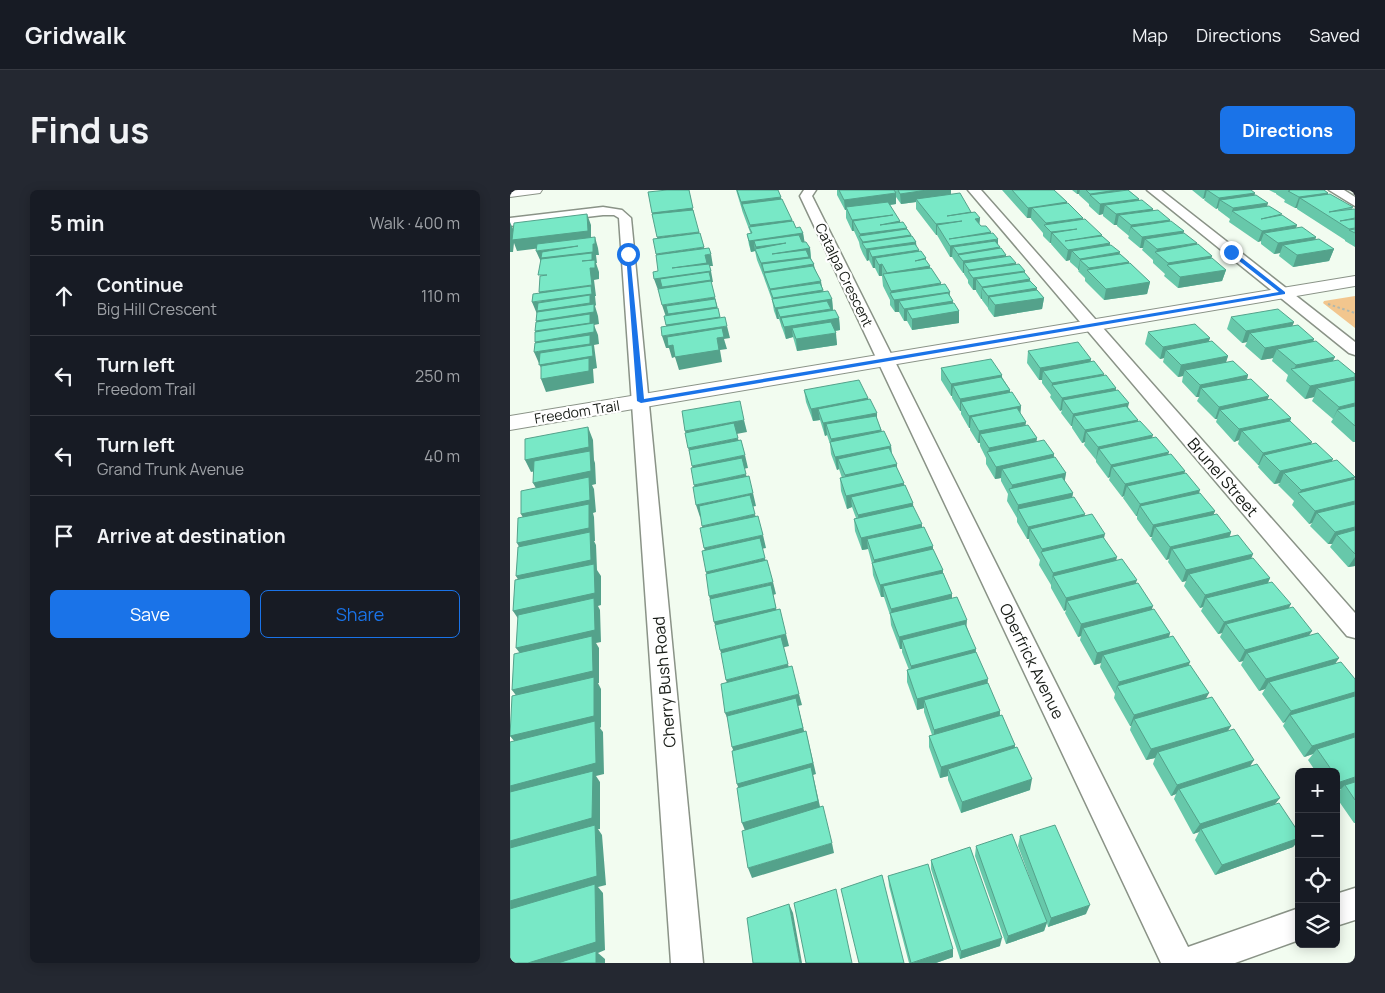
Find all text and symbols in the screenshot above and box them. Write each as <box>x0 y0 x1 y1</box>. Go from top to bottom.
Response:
text: Gridwalk <box>25 18 126 51</box>
text: Map <box>1132 23 1168 47</box>
text: Directions <box>1196 23 1281 47</box>
text: Saved <box>1309 23 1360 47</box>
text: Find us <box>30 106 149 154</box>
button: Directions <box>1220 106 1355 154</box>
text: 5 min <box>50 209 104 237</box>
text: Walk · 400 m <box>369 212 460 234</box>
street label: Catalpa Crescent <box>811 220 878 330</box>
route end <box>1220 241 1243 264</box>
route start <box>617 243 640 266</box>
text: Continue <box>97 272 183 298</box>
icon: ahead <box>50 282 78 310</box>
text: 110 m <box>421 285 460 307</box>
text: Big Hill Crescent <box>97 298 217 320</box>
text: Turn left <box>97 352 175 378</box>
icon: left <box>50 362 78 390</box>
text: 250 m <box>415 365 460 387</box>
text: Freedom Trail <box>97 378 196 400</box>
street label: Freedom Trail <box>533 395 621 428</box>
text: Turn left <box>97 432 175 458</box>
street label: Brunel Street <box>1183 433 1263 521</box>
icon: left <box>50 442 78 470</box>
text: 40 m <box>424 445 460 467</box>
text: Grand Trunk Avenue <box>97 458 244 480</box>
icon: arrive <box>50 522 78 550</box>
text: Arrive at destination <box>97 523 286 549</box>
button: Save <box>50 590 250 638</box>
button: Share <box>260 590 460 638</box>
street label: Oberfrick Avenue <box>994 599 1070 723</box>
street label: Cherry Bush Road <box>647 615 681 749</box>
map controls <box>1295 768 1340 948</box>
button: + <box>1295 768 1340 813</box>
button: − <box>1295 813 1340 858</box>
button: locate <box>1295 858 1340 903</box>
button: layers <box>1295 903 1340 948</box>

